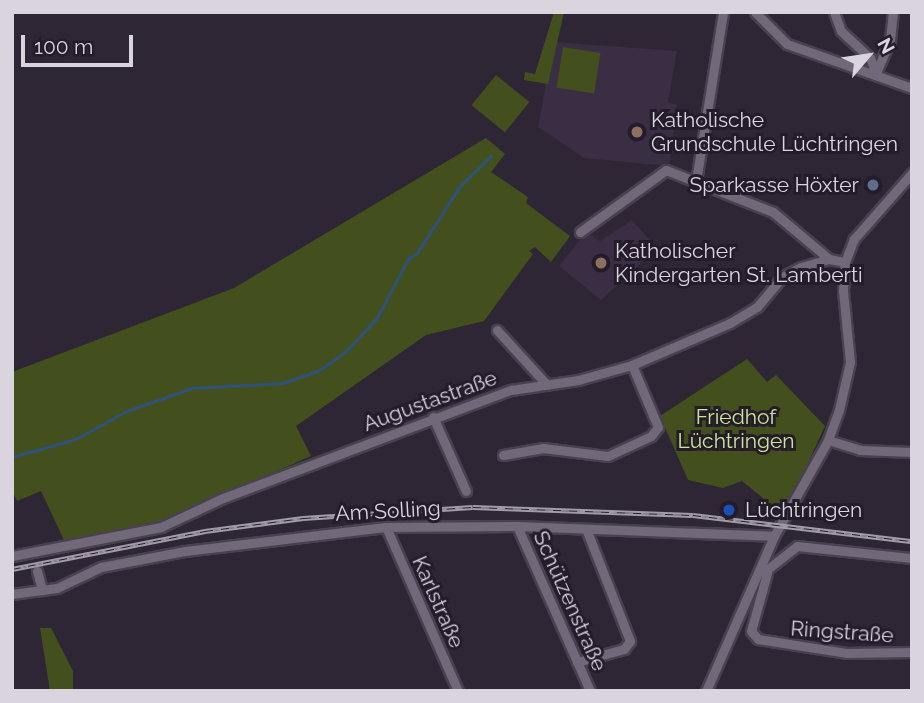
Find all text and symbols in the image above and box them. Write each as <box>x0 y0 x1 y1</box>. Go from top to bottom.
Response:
scale bar <box>24 21 136 65</box>
north arrow <box>833 21 903 91</box>
text: 100 m <box>34 34 93 59</box>
text: N <box>873 34 900 57</box>
place label: Katholische Grundschule Lüchtringen <box>651 107 898 157</box>
marker: Katholische Grundschule Lüchtringen <box>629 124 645 140</box>
place label: Sparkasse Höxter <box>690 172 859 198</box>
marker: Sparkasse Höxter <box>865 177 881 193</box>
place label: Katholischer Kindergarten St. Lamberti <box>615 238 863 288</box>
marker: Katholischer Kindergarten St. Lamberti <box>593 255 609 271</box>
street label: Augustastraße <box>360 365 500 437</box>
park label: Friedhof Lüchtringen <box>677 404 795 454</box>
street label: Am Solling <box>335 496 441 526</box>
place label: Lüchtringen <box>745 497 862 523</box>
marker: Lüchtringen <box>719 500 739 520</box>
street label: Schützenstraße <box>528 527 612 675</box>
street label: Karlstraße <box>407 552 469 652</box>
street label: Ringstraße <box>790 616 894 648</box>

